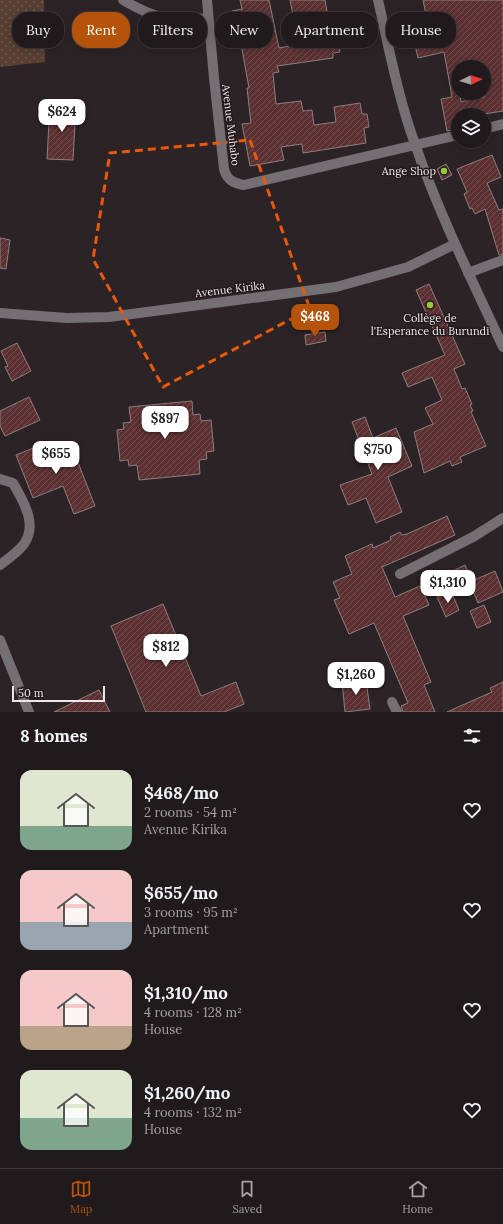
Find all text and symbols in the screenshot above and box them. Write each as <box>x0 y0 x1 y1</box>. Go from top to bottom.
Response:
chip: Buy <box>12 12 64 48</box>
chip: Rent <box>72 12 130 48</box>
chip: Filters <box>138 12 207 48</box>
chip: New <box>215 12 273 48</box>
chip: Apartment <box>281 12 378 48</box>
chip: House <box>386 12 456 48</box>
north arrow <box>451 60 491 100</box>
map controls <box>451 60 491 148</box>
street label: Avenue Muhabo <box>219 82 243 167</box>
pin: $624 <box>38 99 86 133</box>
text: $624 <box>47 103 77 120</box>
button: layers <box>451 108 491 148</box>
place label: Ange Shop <box>381 164 436 178</box>
marker: Ange Shop <box>439 166 449 176</box>
street label: Avenue Kirika <box>193 278 266 300</box>
marker: Collège de l'Esperance du Burundi <box>425 300 435 310</box>
pin: $468 <box>291 304 339 338</box>
text: $468 <box>300 308 330 325</box>
place label: Collège de l'Esperance du Burundi <box>371 311 489 338</box>
pin: $897 <box>141 406 189 440</box>
text: $897 <box>151 410 179 427</box>
pin: $750 <box>354 437 402 471</box>
pin: $655 <box>32 441 80 475</box>
text: $750 <box>363 441 393 458</box>
text: $655 <box>41 445 71 462</box>
pin: $1,310 <box>415 570 481 604</box>
text: $1,310 <box>430 574 467 591</box>
pin: $812 <box>142 634 190 668</box>
text: $812 <box>152 638 180 655</box>
pin: $1,260 <box>323 662 389 696</box>
text: $1,260 <box>337 666 375 683</box>
scale bar <box>12 684 105 703</box>
text: 50 m <box>18 686 44 700</box>
text: 8 homes <box>20 725 87 747</box>
icon: filters <box>461 725 483 747</box>
text: $468/mo <box>144 782 219 804</box>
icon: home <box>52 786 100 834</box>
icon: heart <box>461 799 483 821</box>
text: 2 rooms · 54 m² <box>144 804 237 821</box>
text: Avenue Kirika <box>144 821 227 838</box>
text: $655/mo <box>144 882 218 904</box>
icon: home <box>52 886 100 934</box>
icon: heart <box>461 899 483 921</box>
text: 3 rooms · 95 m² <box>144 904 238 921</box>
text: Apartment <box>144 921 209 938</box>
text: $1,310/mo <box>144 982 228 1004</box>
icon: home <box>52 986 100 1034</box>
icon: heart <box>461 999 483 1021</box>
text: 4 rooms · 128 m² <box>144 1004 242 1021</box>
text: House <box>144 1021 182 1038</box>
text: $1,260/mo <box>144 1082 230 1104</box>
icon: home <box>52 1086 100 1134</box>
icon: heart <box>461 1099 483 1121</box>
text: 4 rooms · 132 m² <box>144 1104 242 1121</box>
text: House <box>144 1121 182 1138</box>
tab: Map <box>70 1178 92 1216</box>
tab: Saved <box>232 1178 262 1216</box>
tab: Home <box>402 1178 433 1216</box>

